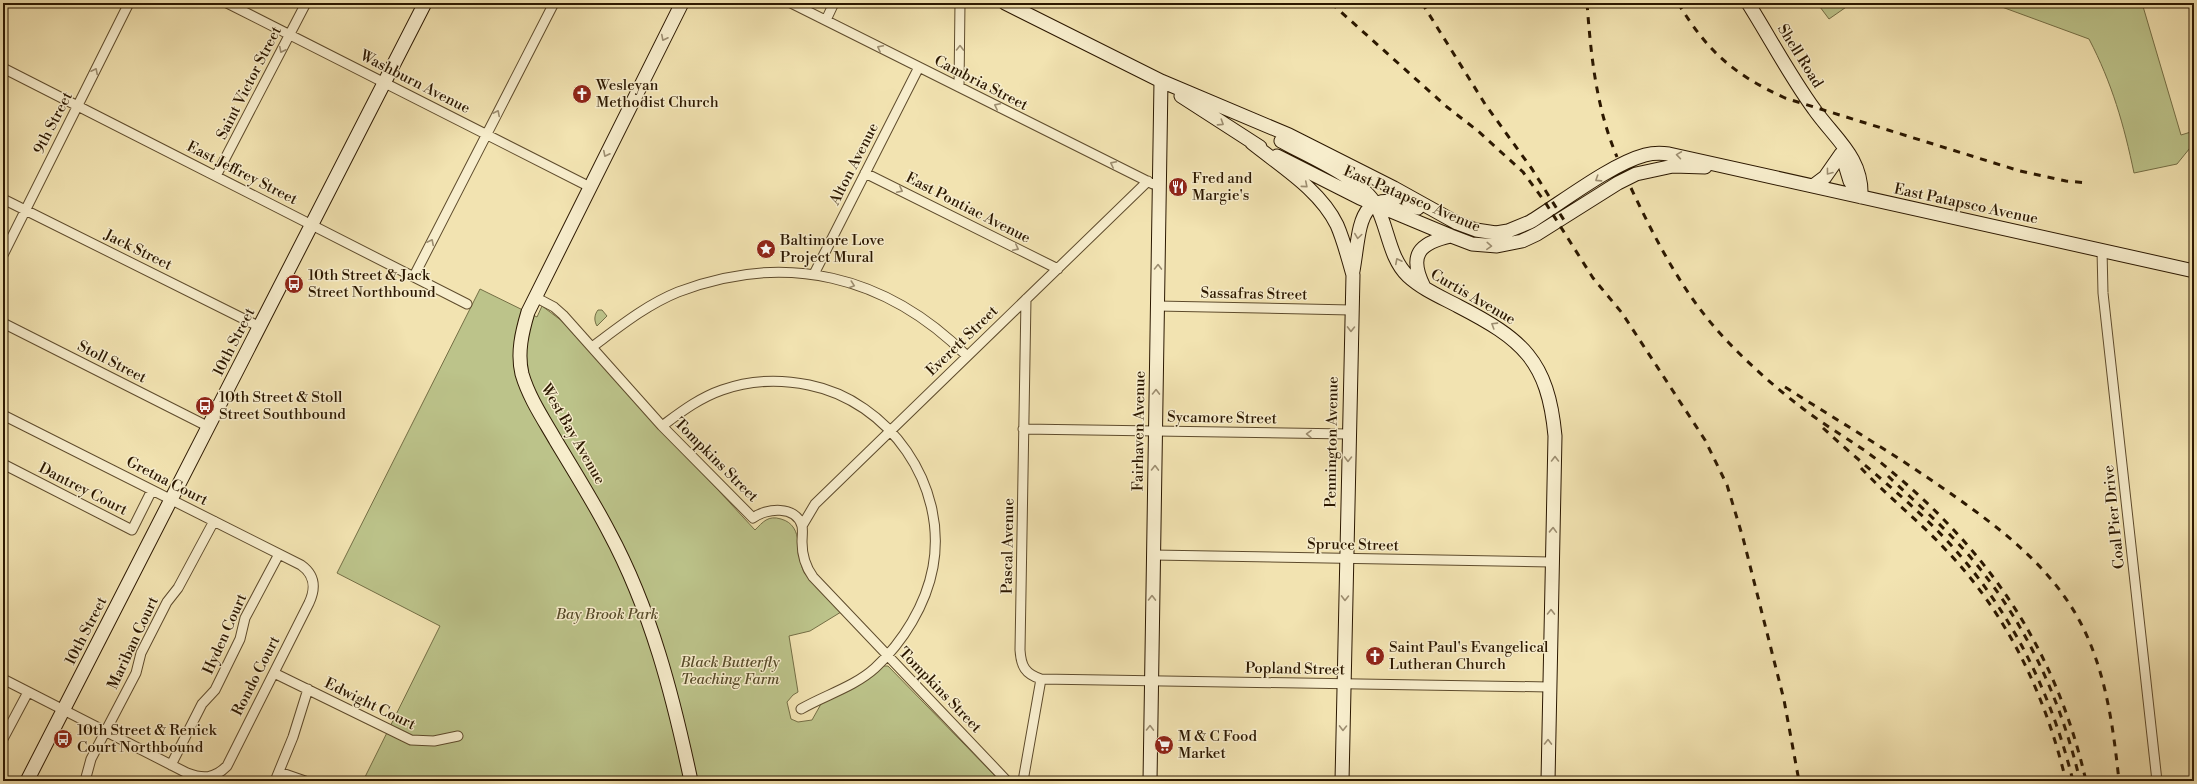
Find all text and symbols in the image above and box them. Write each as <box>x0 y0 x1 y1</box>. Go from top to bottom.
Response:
street label: Shell Road <box>1773 20 1827 92</box>
street label: Saint Victor Street <box>212 22 286 143</box>
one-way arrow <box>661 34 669 41</box>
one-way arrow <box>877 45 885 53</box>
one-way arrow <box>955 45 964 51</box>
one-way arrow <box>279 46 286 53</box>
street label: Washburn Avenue <box>356 46 473 118</box>
street label: Cambria Street <box>931 51 1032 115</box>
one-way arrow <box>90 68 98 75</box>
place label: Wesleyan Methodist Church <box>595 76 719 112</box>
church icon: Wesleyan Methodist Church <box>571 83 593 105</box>
street label: 9th Street <box>29 88 77 157</box>
one-way arrow <box>993 103 1001 111</box>
one-way arrow <box>492 110 500 118</box>
one-way arrow <box>1217 118 1224 125</box>
street label: Alton Avenue <box>825 120 883 209</box>
street label: East Jeffrey Street <box>183 137 301 209</box>
one-way arrow <box>603 150 611 157</box>
one-way arrow <box>1676 151 1682 160</box>
one-way arrow <box>1110 161 1117 169</box>
street label: East Patapsco Avenue <box>1341 162 1483 236</box>
one-way arrow <box>1826 167 1833 175</box>
street label: East Pontiac Avenue <box>902 168 1034 248</box>
place label: Fred and Margie's <box>1192 169 1253 205</box>
one-way arrow <box>1595 174 1602 181</box>
restaurant icon: Fred and Margie's <box>1167 176 1189 198</box>
street label: East Patapsco Avenue <box>1892 179 2040 229</box>
one-way arrow <box>1300 180 1307 187</box>
one-way arrow <box>896 185 903 193</box>
street label: Jack Street <box>100 225 176 275</box>
place label: Baltimore Love Project Mural <box>779 231 884 267</box>
one-way arrow <box>1354 233 1363 240</box>
one-way arrow <box>427 238 434 246</box>
place icon: Baltimore Love Project Mural <box>755 238 777 260</box>
one-way arrow <box>1486 241 1492 250</box>
one-way arrow <box>1012 243 1020 251</box>
one-way arrow <box>1395 258 1403 266</box>
one-way arrow <box>1154 264 1162 270</box>
street label: Curtis Avenue <box>1427 265 1519 329</box>
place label: 10th Street & Jack Street Northbound <box>308 266 436 302</box>
bus stop icon: 10th Street & Jack Street Northbound <box>283 273 305 295</box>
one-way arrow <box>848 280 855 289</box>
street label: Sassafras Street <box>1200 284 1308 304</box>
street label: Everett Street <box>922 301 1003 380</box>
street label: 10th Street <box>209 304 260 379</box>
one-way arrow <box>1491 323 1498 330</box>
one-way arrow <box>1347 326 1355 332</box>
street label: Stoll Street <box>74 337 150 388</box>
street label: Fairhaven Avenue <box>1128 371 1150 491</box>
street label: Pennington Avenue <box>1321 376 1343 508</box>
street label: West Bay Avenue <box>536 379 610 488</box>
place label: 10th Street & Stoll Street Southbound <box>219 388 346 424</box>
one-way arrow <box>1152 389 1160 395</box>
bus stop icon: 10th Street & Stoll Street Southbound <box>194 395 216 417</box>
street label: Sycamore Street <box>1167 408 1278 428</box>
street label: Tompkins Street <box>670 414 763 507</box>
one-way arrow <box>1306 430 1312 438</box>
street label: Gretna Court <box>123 452 212 510</box>
one-way arrow <box>1344 456 1352 462</box>
one-way arrow <box>1551 456 1559 462</box>
street label: Dantrey Court <box>35 458 131 520</box>
street label: Coal Pier Drive <box>2099 464 2129 570</box>
one-way arrow <box>1150 465 1159 471</box>
street label: Pascal Avenue <box>998 498 1018 594</box>
one-way arrow <box>1548 527 1557 533</box>
street label: Spruce Street <box>1307 535 1400 555</box>
street label: Hyden Court <box>199 590 252 677</box>
street label: 10th Street <box>61 593 112 668</box>
street label: Mariban Court <box>103 593 163 692</box>
one-way arrow <box>1148 595 1157 601</box>
one-way arrow <box>1341 595 1349 601</box>
park label: Bay Brook Park <box>555 605 658 624</box>
one-way arrow <box>1546 609 1555 615</box>
street label: Rondo Court <box>228 632 285 719</box>
place label: Saint Paul's Evangelical Lutheran Church <box>1389 638 1549 674</box>
street label: Tompkins Street <box>894 643 986 737</box>
church icon: Saint Paul's Evangelical Lutheran Church <box>1364 645 1386 667</box>
park label: Black Butterfly Teaching Farm <box>679 653 781 689</box>
street label: Popland Street <box>1245 659 1346 679</box>
street label: Edwight Court <box>321 674 419 735</box>
place label: 10th Street & Renick Court Northbound <box>77 721 218 757</box>
one-way arrow <box>1146 725 1154 731</box>
one-way arrow <box>1339 725 1347 731</box>
place label: M & C Food Market <box>1178 727 1257 763</box>
bus stop icon: 10th Street & Renick Court Northbound <box>52 728 74 750</box>
supermarket icon: M & C Food Market <box>1153 734 1175 756</box>
one-way arrow <box>1544 739 1552 745</box>

